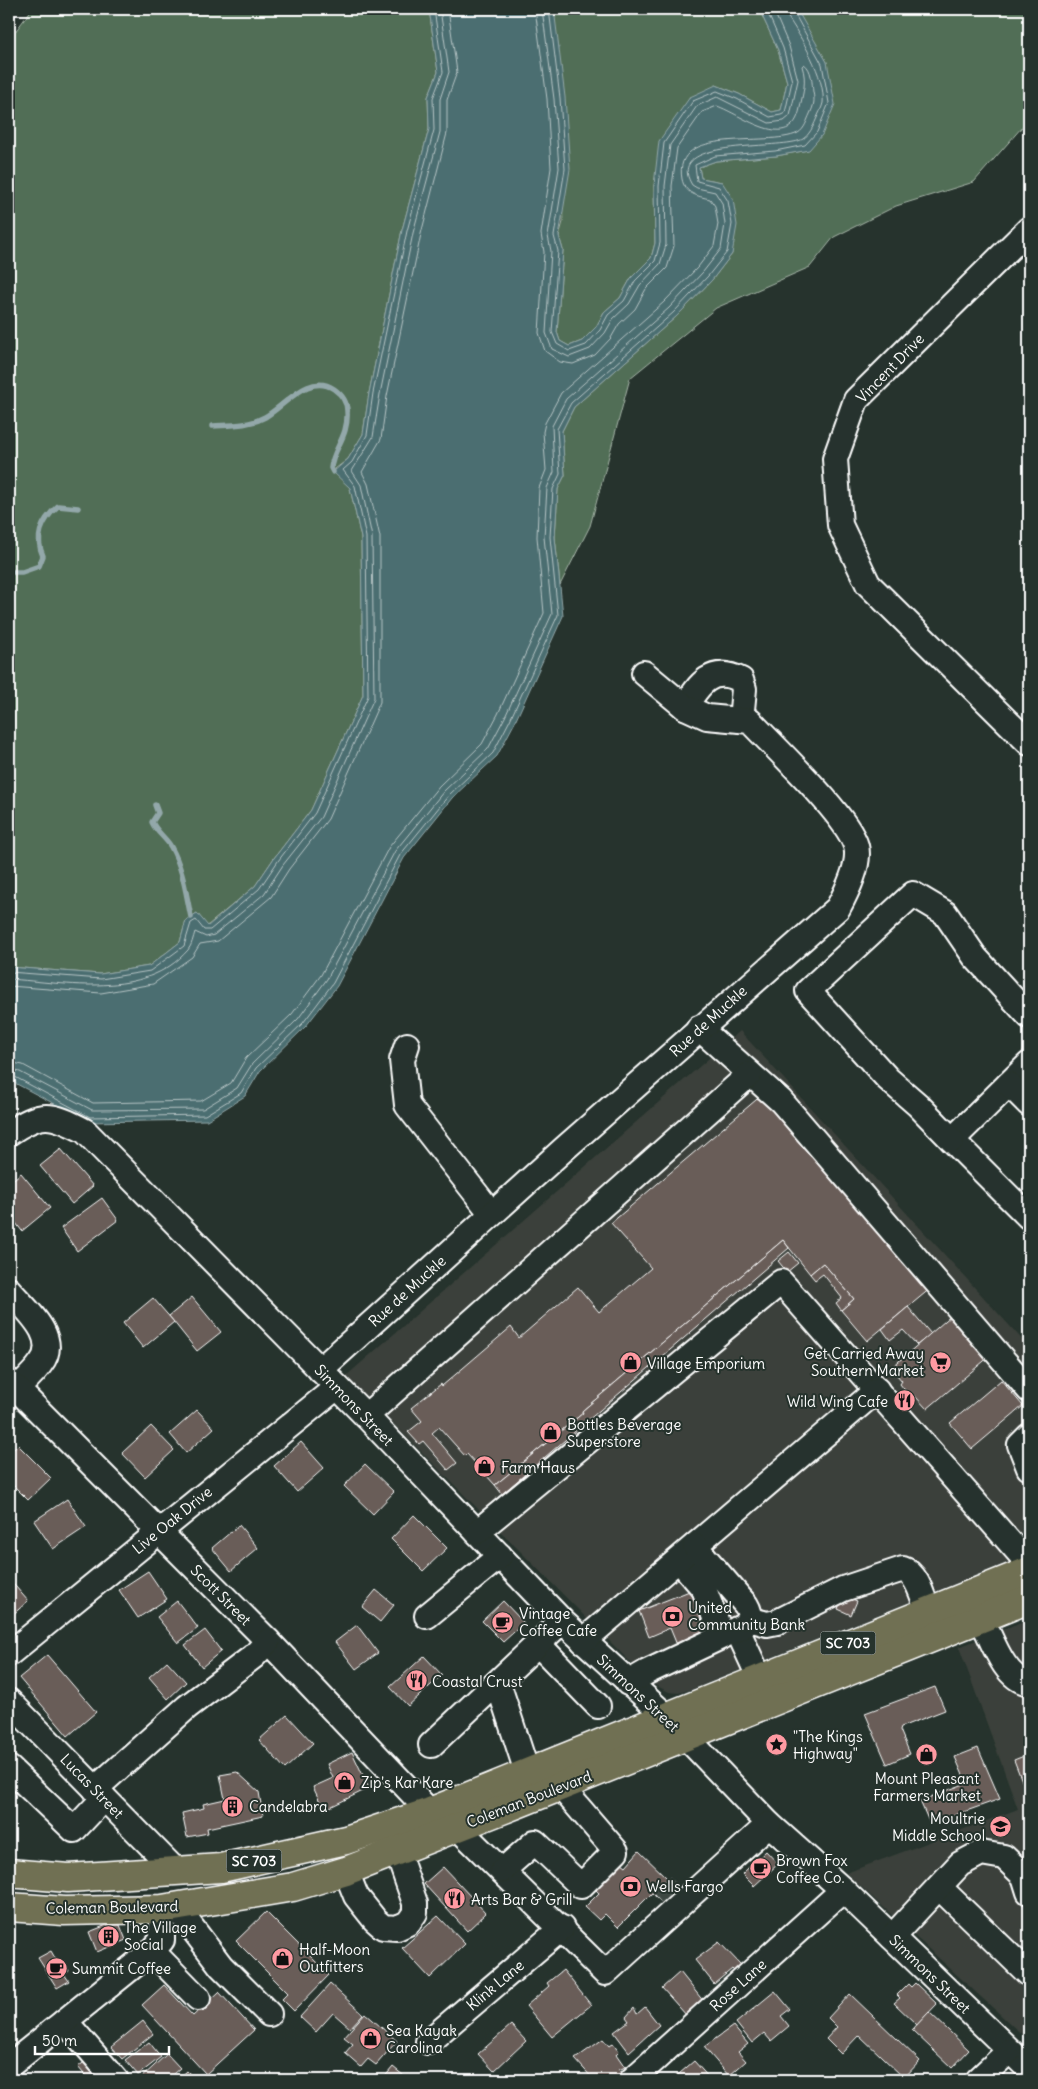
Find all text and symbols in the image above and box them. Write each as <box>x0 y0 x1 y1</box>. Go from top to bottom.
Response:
street label: Vincent Drive <box>852 329 928 407</box>
street label: Rue de Muckle <box>665 981 751 1061</box>
street label: Rue de Muckle <box>364 1251 450 1331</box>
place label: Get Carried Away Southern Market <box>804 1344 924 1380</box>
supermarket icon: Get Carried Away Southern Market <box>928 1350 952 1374</box>
shop icon: Village Emporium <box>619 1351 643 1375</box>
place label: Village Emporium <box>647 1354 765 1373</box>
street label: Simmons Street <box>311 1360 397 1450</box>
restaurant icon: Wild Wing Cafe <box>892 1389 916 1413</box>
place label: Wild Wing Cafe <box>787 1392 888 1411</box>
place label: Bottles Beverage Superstore <box>567 1415 681 1451</box>
shop icon: Bottles Beverage Superstore <box>539 1421 563 1445</box>
shop icon: Farm Haus <box>473 1455 497 1479</box>
place label: Farm Haus <box>501 1458 575 1477</box>
street label: Live Oak Drive <box>128 1482 216 1558</box>
street label: Scott Street <box>187 1561 255 1629</box>
place label: United Community Bank <box>688 1598 805 1634</box>
place label: Vintage Coffee Cafe <box>519 1604 597 1640</box>
bank icon: United Community Bank <box>660 1604 684 1628</box>
cafe icon: Vintage Coffee Cafe <box>491 1610 515 1634</box>
road number: SC 703 <box>820 1632 876 1655</box>
street label: Simmons Street <box>593 1650 683 1736</box>
restaurant icon: Coastal Crust <box>404 1669 428 1693</box>
place label: Coastal Crust <box>432 1672 523 1691</box>
place label: "The Kings Highway" <box>793 1727 863 1763</box>
place icon: "The Kings Highway" <box>765 1733 789 1757</box>
shop icon: Mount Pleasant Farmers Market <box>915 1743 939 1767</box>
street label: Lucas Street <box>56 1749 128 1823</box>
street label: Coleman Boulevard <box>464 1766 594 1832</box>
place label: Mount Pleasant Farmers Market <box>873 1769 981 1805</box>
shop icon: Zip's Kar Kare <box>333 1770 357 1794</box>
place label: Zip's Kar Kare <box>361 1773 453 1792</box>
building icon: Candelabra <box>221 1794 245 1818</box>
place label: Candelabra <box>249 1797 328 1816</box>
place label: Moultrie Middle School <box>892 1809 985 1845</box>
school or university icon: Moultrie Middle School <box>989 1815 1013 1839</box>
road number: SC 703 <box>226 1850 282 1872</box>
place label: Brown Fox Coffee Co. <box>776 1851 848 1887</box>
cafe icon: Brown Fox Coffee Co. <box>748 1857 772 1881</box>
bank icon: Wells Fargo <box>618 1874 642 1898</box>
place label: Wells Fargo <box>646 1877 723 1896</box>
restaurant icon: Arts Bar & Grill <box>443 1887 467 1911</box>
place label: Arts Bar & Grill <box>471 1890 572 1909</box>
street label: Coleman Boulevard <box>46 1896 179 1918</box>
place label: The Village Social <box>124 1918 197 1954</box>
building icon: The Village Social <box>96 1924 120 1948</box>
street label: Simmons Street <box>885 1931 975 2017</box>
place label: Half-Moon Outfitters <box>299 1940 370 1976</box>
shop icon: Half-Moon Outfitters <box>271 1946 295 1970</box>
street label: Klink Lane <box>462 1955 528 2015</box>
street label: Rose Lane <box>706 1955 770 2015</box>
cafe icon: Summit Coffee <box>44 1956 68 1980</box>
place label: Summit Coffee <box>72 1959 171 1978</box>
place label: Sea Kayak Carolina <box>386 2021 457 2057</box>
scale bar <box>35 2024 169 2056</box>
shop icon: Sea Kayak Carolina <box>358 2027 382 2051</box>
text: 50 m <box>42 2031 77 2050</box>

